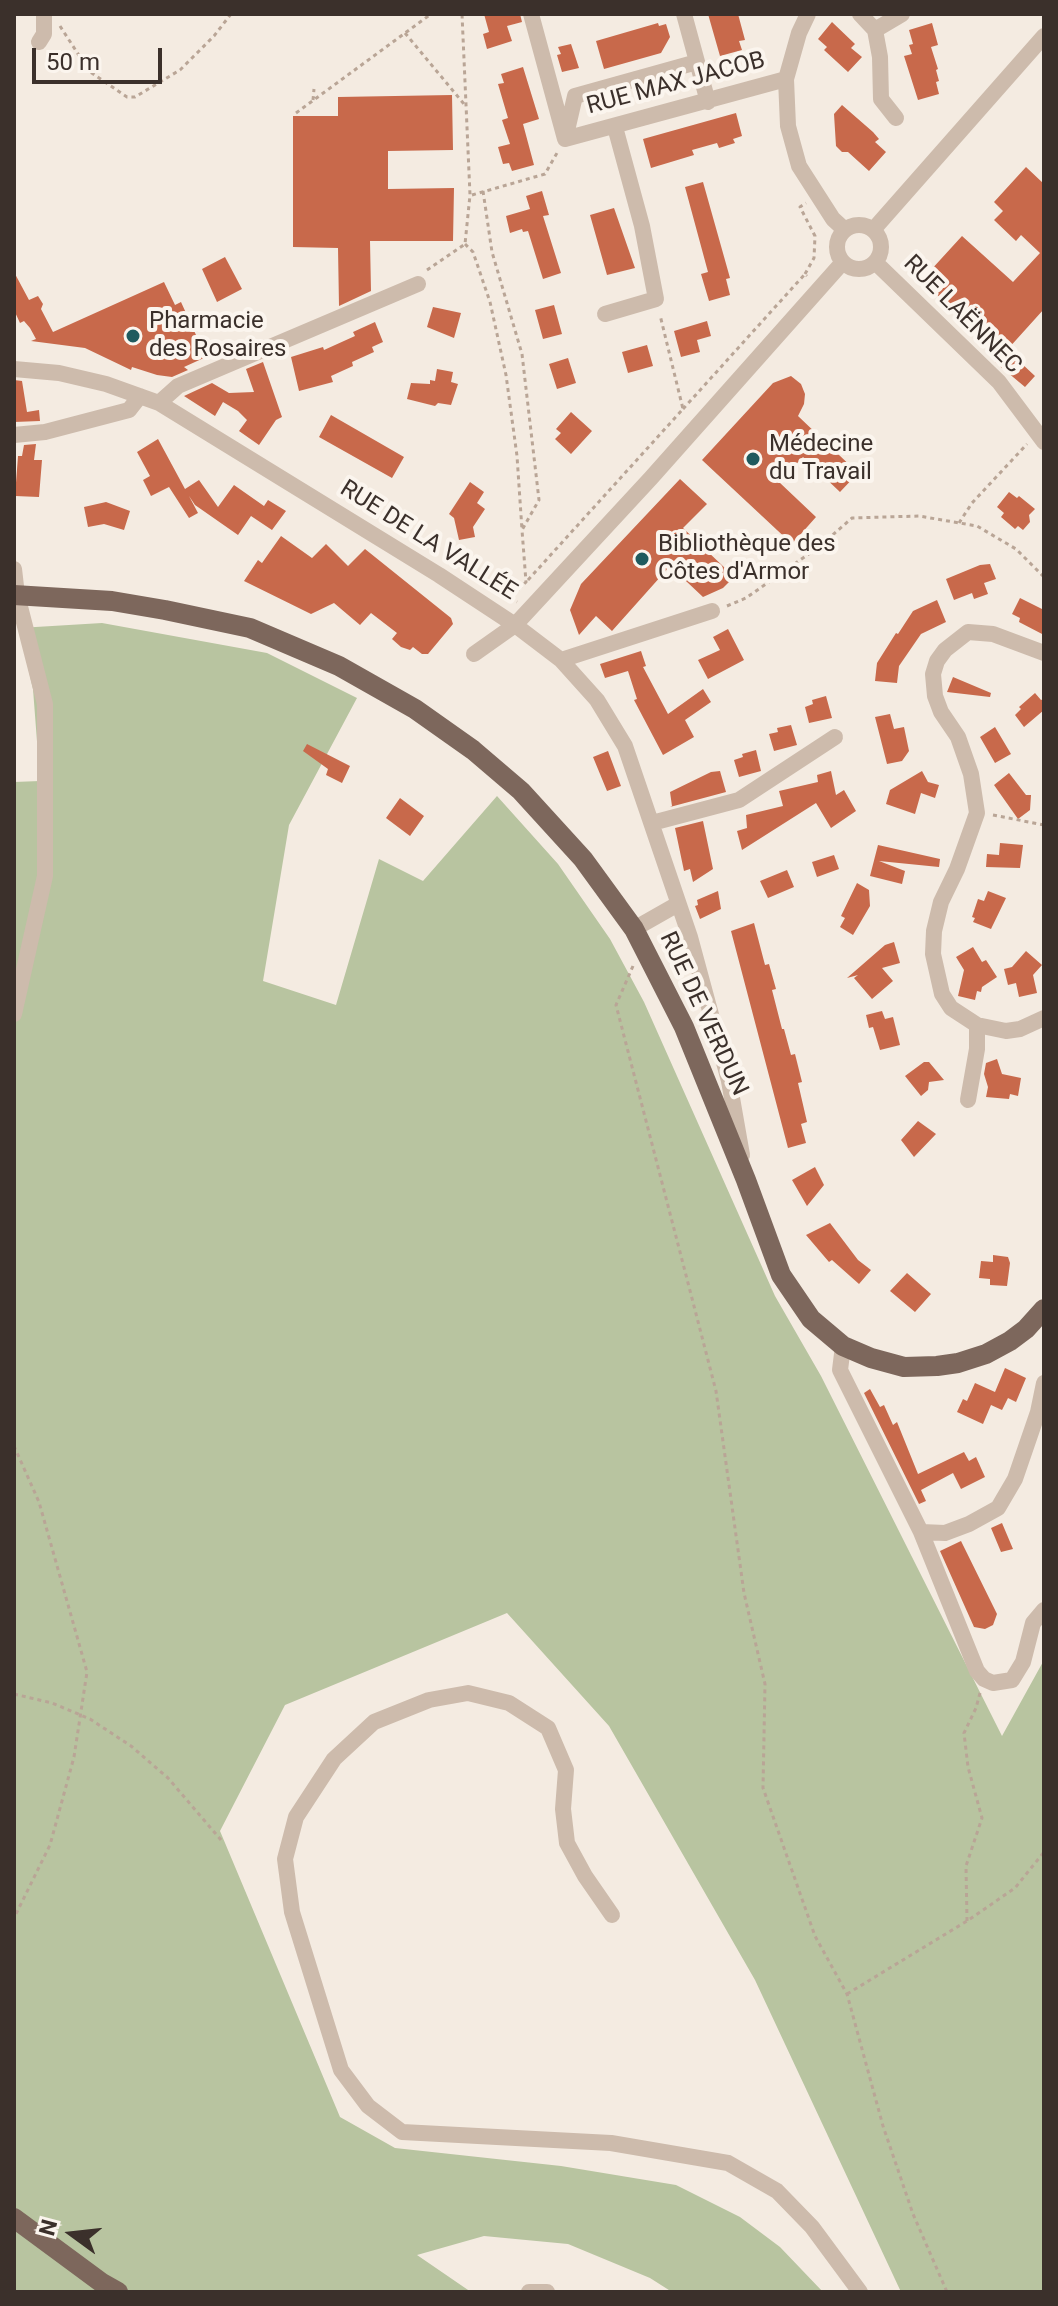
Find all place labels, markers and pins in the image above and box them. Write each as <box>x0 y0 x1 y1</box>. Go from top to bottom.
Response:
place label: Pharmacie des Rosaires <box>149 308 286 364</box>
marker: Pharmacie des Rosaires <box>124 327 142 345</box>
place label: Médecine du Travail <box>769 431 873 487</box>
marker: Médecine du Travail <box>744 450 762 468</box>
place label: Bibliothèque des Côtes d'Armor <box>658 531 836 587</box>
marker: Bibliothèque des Côtes d'Armor <box>633 550 651 568</box>

